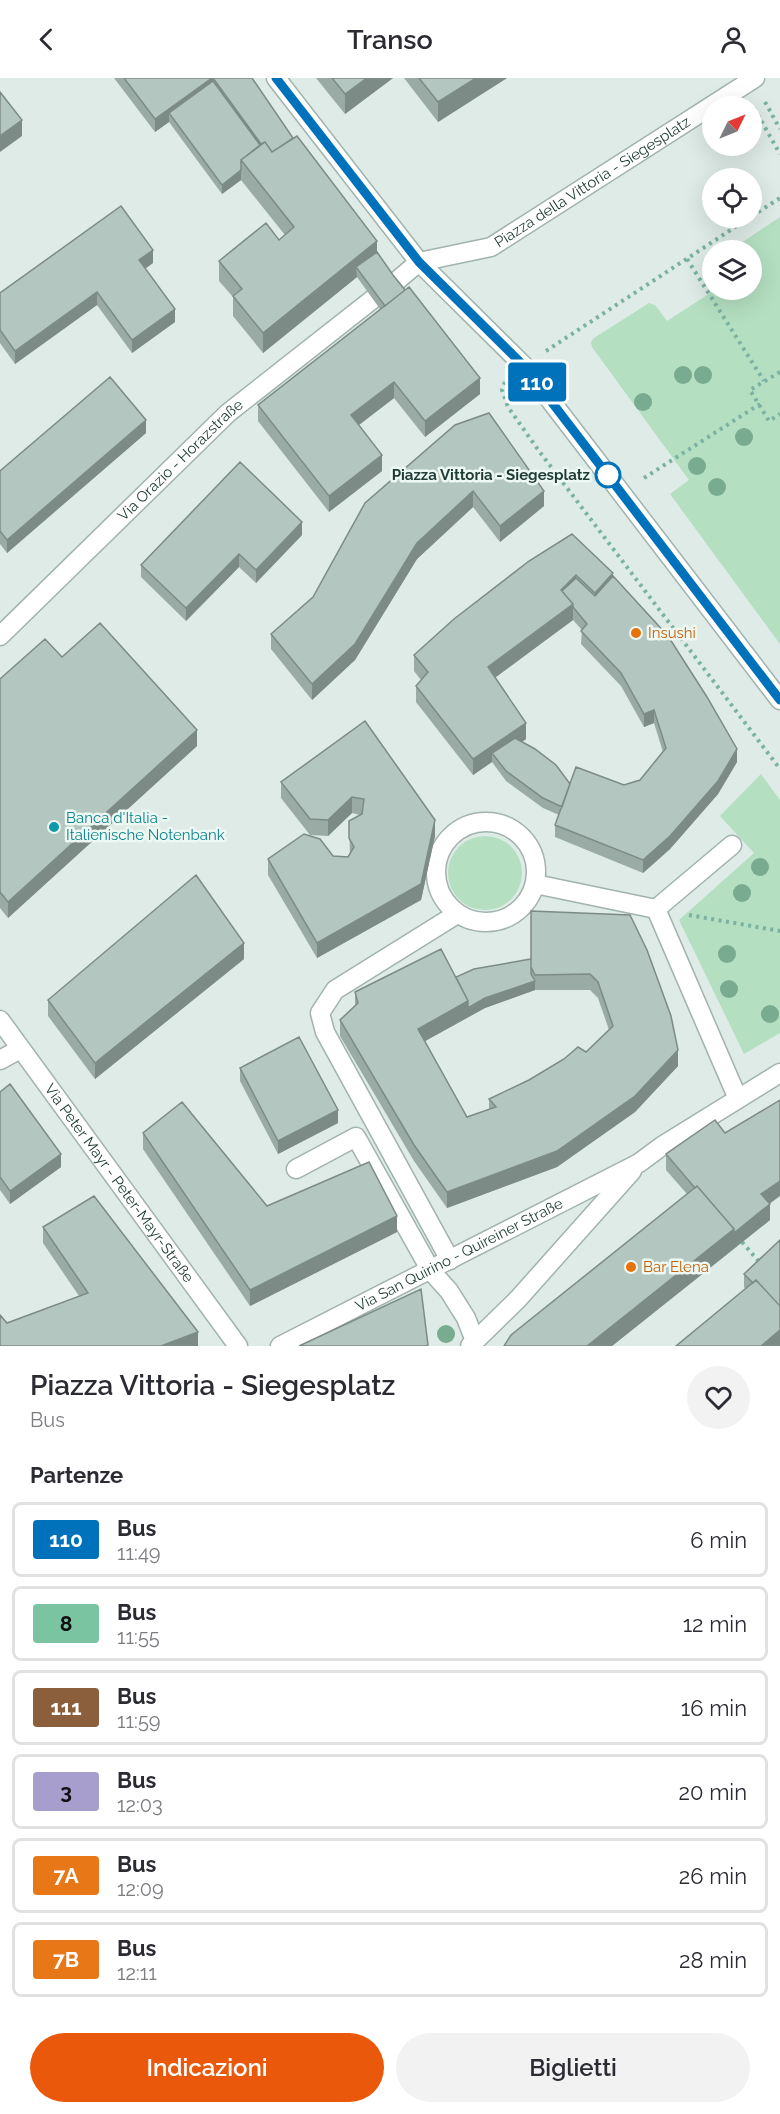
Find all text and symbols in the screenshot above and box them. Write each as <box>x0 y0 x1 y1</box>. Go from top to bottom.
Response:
icon: back <box>30 23 63 56</box>
icon: person <box>717 23 750 56</box>
text: Transo <box>347 24 433 55</box>
north arrow <box>702 96 762 156</box>
map controls <box>702 96 762 300</box>
street label: Piazza della Vittoria - Siegesplatz <box>491 113 694 251</box>
button: locate <box>702 168 762 228</box>
button: layers <box>702 240 762 300</box>
line badge: 110 <box>502 362 572 402</box>
text: 110 <box>520 370 554 395</box>
street label: Via Orazio - Horazstraße <box>114 395 247 525</box>
marker: Piazza Vittoria - Siegesplatz <box>595 462 621 488</box>
place label: Piazza Vittoria - Siegesplatz <box>392 466 590 484</box>
place label: Insushi <box>648 624 696 642</box>
marker: Insushi <box>629 626 643 640</box>
place label: Banca d'Italia - Italienische Notenbank <box>66 809 225 844</box>
marker: Banca d'Italia - Italienische Notenbank <box>47 820 61 834</box>
street label: Via Peter Mayr - Peter-Mayr-Straße <box>41 1080 198 1286</box>
street label: Via San Quirino - Quireiner Straße <box>352 1194 566 1315</box>
place label: Bar Elena <box>643 1258 709 1276</box>
marker: Bar Elena <box>624 1260 638 1274</box>
button: heart <box>687 1366 750 1429</box>
text: Piazza Vittoria - Siegesplatz <box>30 1369 395 1402</box>
text: Bus <box>30 1408 65 1432</box>
text: Partenze <box>30 1462 123 1488</box>
text: Bus <box>117 1515 156 1541</box>
text: 110 <box>49 1527 83 1552</box>
text: 6 min <box>690 1527 747 1553</box>
text: 11:49 <box>117 1541 161 1565</box>
text: Bus <box>117 1599 156 1625</box>
text: 8 <box>60 1611 72 1636</box>
text: 12 min <box>683 1611 747 1637</box>
text: 11:55 <box>117 1625 160 1649</box>
text: Bus <box>117 1683 156 1709</box>
text: 111 <box>50 1695 82 1720</box>
text: 16 min <box>681 1695 747 1721</box>
text: 11:59 <box>117 1709 161 1733</box>
text: Bus <box>117 1767 156 1793</box>
text: 3 <box>60 1779 72 1804</box>
text: 20 min <box>679 1779 747 1805</box>
text: 12:03 <box>117 1793 163 1817</box>
text: Bus <box>117 1851 156 1877</box>
text: 7A <box>53 1863 79 1888</box>
text: 26 min <box>679 1863 747 1889</box>
text: 12:09 <box>117 1877 164 1901</box>
text: Bus <box>117 1935 156 1961</box>
text: 7B <box>53 1947 79 1972</box>
text: 28 min <box>679 1947 747 1973</box>
text: 12:11 <box>117 1961 157 1985</box>
button: Indicazioni <box>30 2033 384 2102</box>
button: Biglietti <box>396 2033 750 2102</box>

